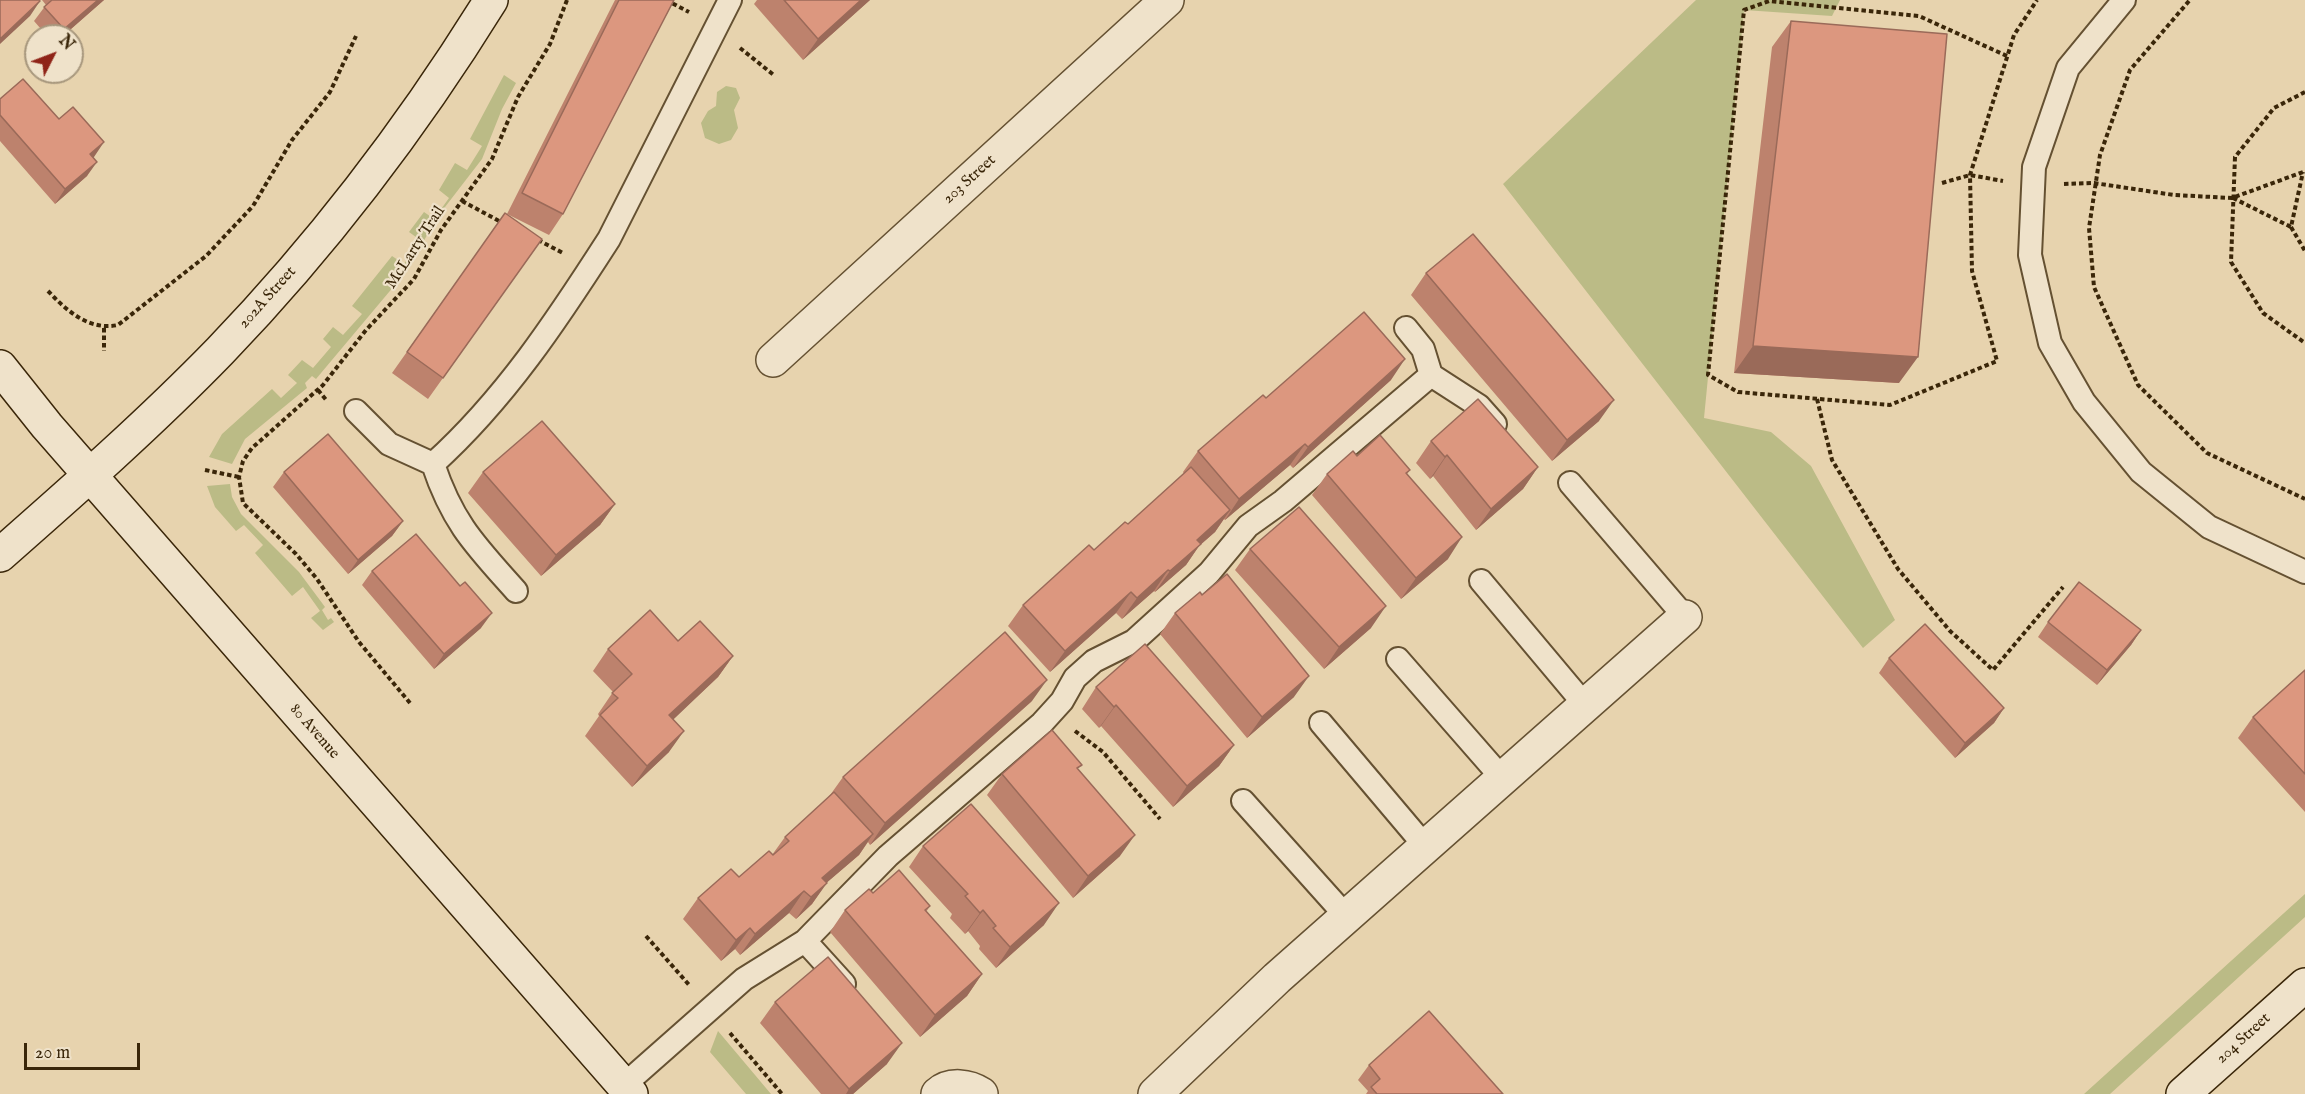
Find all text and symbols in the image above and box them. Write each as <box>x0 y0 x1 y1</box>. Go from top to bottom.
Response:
north arrow <box>24 24 84 84</box>
text: N <box>54 31 78 55</box>
street label: 203 Street <box>940 151 1000 209</box>
street label: McLarty Trail <box>382 203 450 293</box>
street label: 202A Street <box>235 263 301 333</box>
street label: 80 Avenue <box>285 701 343 763</box>
street label: 204 Street <box>2213 1010 2275 1068</box>
scale bar <box>27 1031 142 1069</box>
text: 20 m <box>35 1042 70 1065</box>

